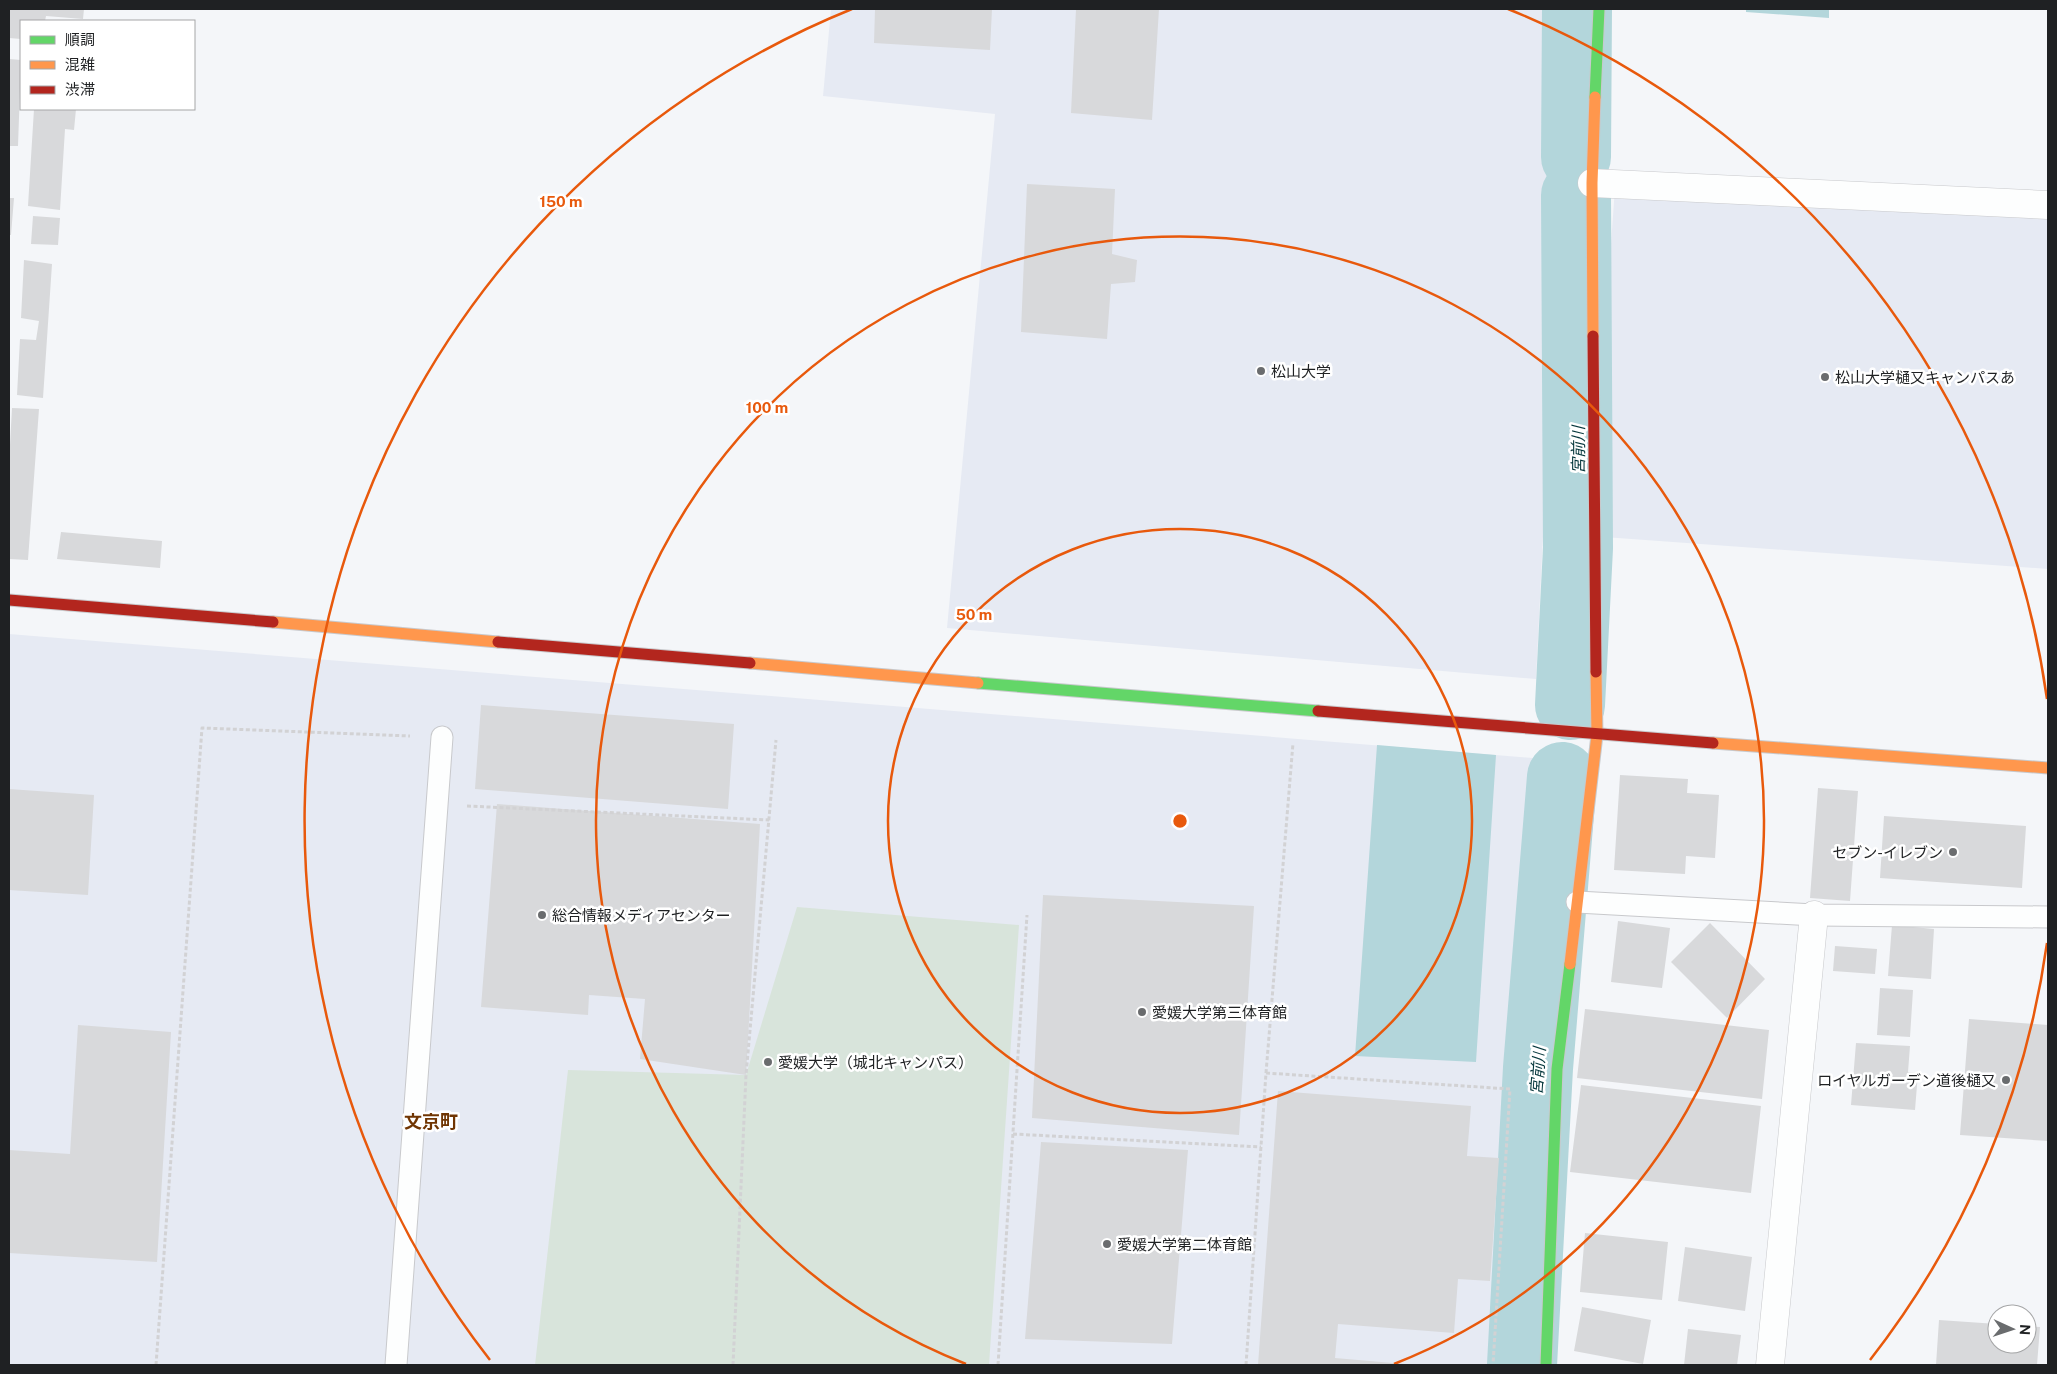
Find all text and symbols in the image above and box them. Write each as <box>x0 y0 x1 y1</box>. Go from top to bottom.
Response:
legend <box>20 20 195 110</box>
text: 順調 <box>65 31 95 48</box>
text: 混雑 <box>65 56 95 73</box>
text: 渋滞 <box>65 81 95 98</box>
text: 150 m <box>539 193 583 210</box>
place label: 松山大学 <box>1271 363 1331 380</box>
marker: 松山大学 <box>1255 365 1267 377</box>
place label: 松山大学樋又キャンパスあ <box>1835 369 2015 386</box>
marker: 松山大学樋又キャンパスあ <box>1819 371 1831 383</box>
text: 100 m <box>746 399 788 416</box>
water label: 宮前川 <box>1569 424 1588 474</box>
text: 50 m <box>956 606 992 623</box>
centre of rings <box>1171 812 1189 830</box>
place label: セブン-イレブン <box>1832 844 1943 861</box>
marker: セブン-イレブン <box>1947 846 1959 858</box>
place label: 総合情報メディアセンター <box>552 907 731 924</box>
marker: 総合情報メディアセンター <box>536 909 548 921</box>
place label: 愛媛大学第三体育館 <box>1152 1004 1287 1021</box>
marker: 愛媛大学第三体育館 <box>1136 1006 1148 1018</box>
water label: 宮前川 <box>1527 1044 1549 1096</box>
place label: 愛媛大学（城北キャンパス） <box>778 1054 973 1071</box>
marker: 愛媛大学（城北キャンパス） <box>762 1056 774 1068</box>
place label: ロイヤルガーデン道後樋又 <box>1817 1072 1996 1089</box>
marker: ロイヤルガーデン道後樋又 <box>2000 1074 2012 1086</box>
district label: 文京町 <box>404 1111 458 1132</box>
place label: 愛媛大学第二体育館 <box>1117 1236 1252 1253</box>
marker: 愛媛大学第二体育館 <box>1101 1238 1113 1250</box>
north arrow <box>1987 1304 2037 1354</box>
text: N <box>2017 1324 2033 1336</box>

